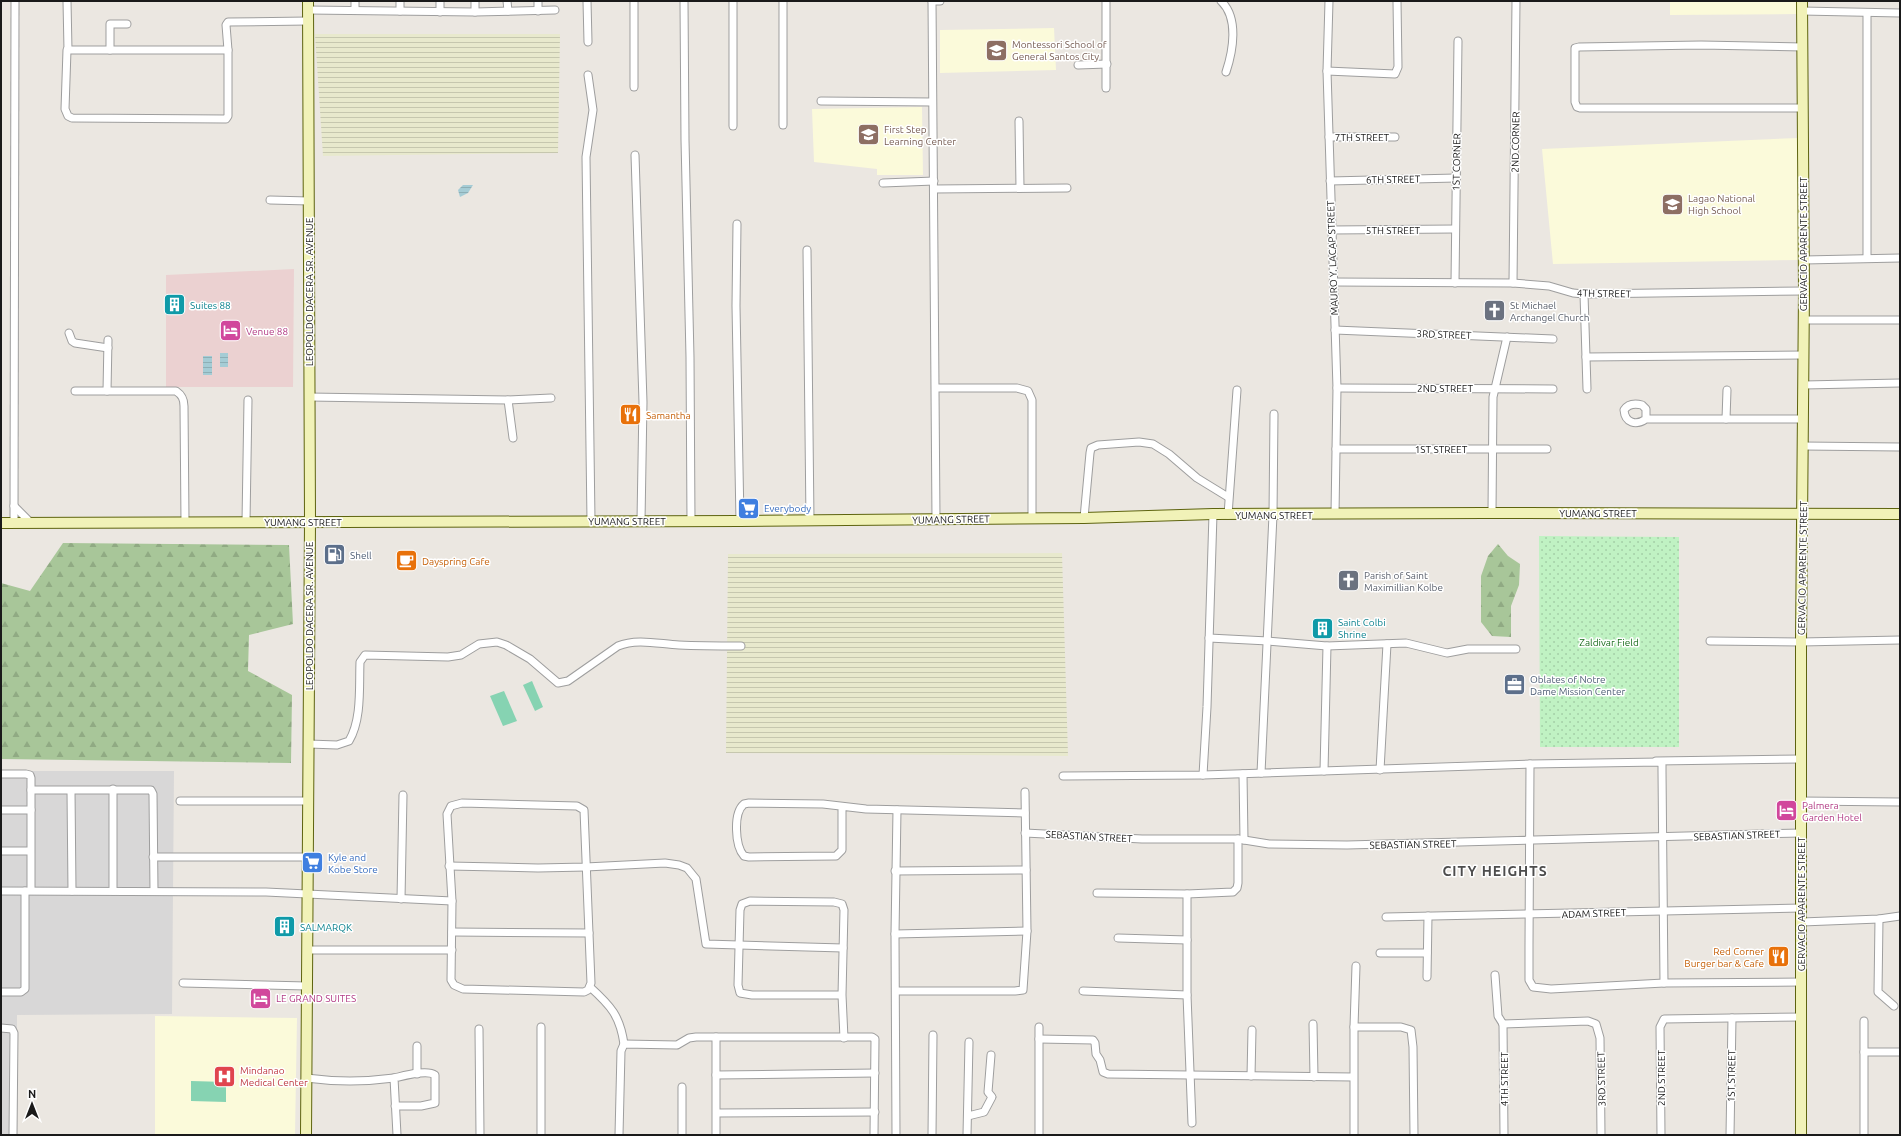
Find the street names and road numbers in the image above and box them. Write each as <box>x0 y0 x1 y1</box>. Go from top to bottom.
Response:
street label: 2ND CORNER <box>1509 111 1522 173</box>
street label: 7TH STREET <box>1335 132 1390 143</box>
street label: 1ST CORNER <box>1450 133 1463 191</box>
street label: 6TH STREET <box>1366 174 1421 185</box>
street label: GERVACIO APARENTE STREET <box>1798 176 1809 311</box>
street label: MAURO Y. LACAP STREET <box>1325 200 1340 316</box>
street label: LEOPOLDO DACERA SR. AVENUE <box>304 217 315 366</box>
street label: 5TH STREET <box>1366 225 1421 236</box>
street label: 4TH STREET <box>1577 288 1632 299</box>
street label: 3RD STREET <box>1416 328 1472 341</box>
street label: 2ND STREET <box>1417 383 1473 394</box>
street label: 1ST STREET <box>1415 444 1468 455</box>
street label: GERVACIO APARENTE STREET <box>1796 500 1809 635</box>
street label: YUMANG STREET <box>1559 508 1637 519</box>
street label: YUMANG STREET <box>1235 510 1313 521</box>
street label: YUMANG STREET <box>912 513 990 526</box>
street label: YUMANG STREET <box>588 516 666 527</box>
street label: YUMANG STREET <box>264 517 342 528</box>
street label: LEOPOLDO DACERA SR. AVENUE <box>304 541 315 690</box>
street label: SEBASTIAN STREET <box>1693 828 1781 843</box>
street label: SEBASTIAN STREET <box>1045 829 1133 844</box>
street label: GERVACIO APARENTE STREET <box>1796 836 1807 971</box>
street label: SEBASTIAN STREET <box>1369 838 1457 851</box>
street label: ADAM STREET <box>1561 907 1627 920</box>
street label: 1ST STREET <box>1726 1049 1737 1102</box>
street label: 2ND STREET <box>1656 1050 1667 1106</box>
street label: 4TH STREET <box>1499 1051 1510 1106</box>
street label: 3RD STREET <box>1596 1051 1607 1107</box>

